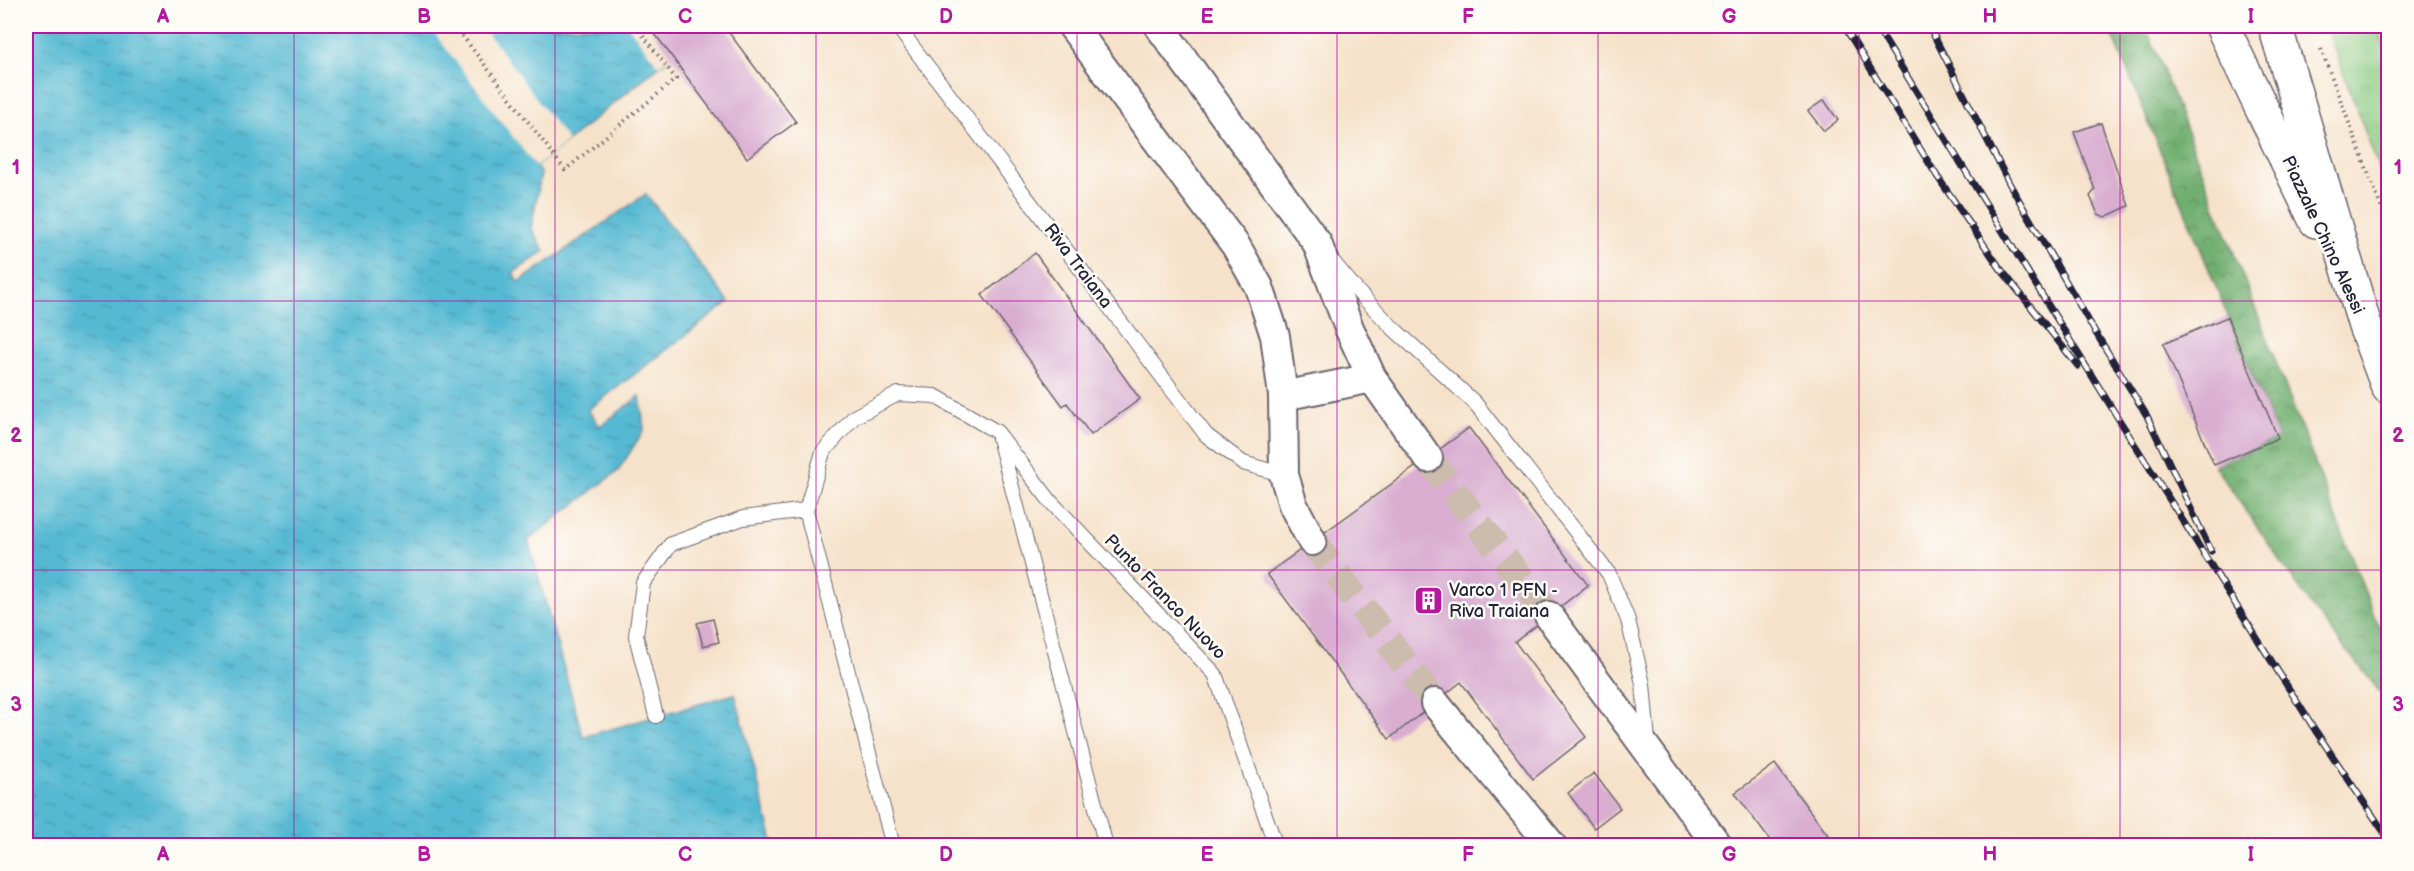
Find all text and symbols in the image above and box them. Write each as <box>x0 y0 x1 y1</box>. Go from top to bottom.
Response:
text: A <box>156 5 170 29</box>
text: B <box>417 5 431 29</box>
text: C <box>678 5 692 29</box>
text: D <box>939 5 953 29</box>
text: E <box>1201 5 1214 29</box>
text: F <box>1462 5 1474 29</box>
text: G <box>1722 5 1737 29</box>
text: H <box>1983 5 1997 29</box>
text: I <box>2248 5 2254 29</box>
street label: Piazzale Chino Alessi <box>2277 153 2369 317</box>
text: 1 <box>12 156 20 180</box>
text: 1 <box>2394 156 2402 180</box>
street label: Riva Traiana <box>1039 220 1117 312</box>
text: 2 <box>10 424 22 448</box>
text: 2 <box>2392 424 2404 448</box>
street label: Punto Franco Nuovo <box>1100 530 1230 664</box>
place label: Varco 1 PFN - Riva Traiana <box>1449 580 1558 622</box>
building icon: Varco 1 PFN - Riva Traiana <box>1412 584 1444 616</box>
text: 3 <box>10 693 22 717</box>
text: 3 <box>2392 693 2404 717</box>
text: A <box>156 843 170 867</box>
text: B <box>417 843 431 867</box>
text: C <box>678 843 692 867</box>
text: D <box>939 843 953 867</box>
text: E <box>1201 843 1214 867</box>
text: F <box>1462 843 1474 867</box>
text: G <box>1722 843 1737 867</box>
text: H <box>1983 843 1997 867</box>
text: I <box>2248 843 2254 867</box>

